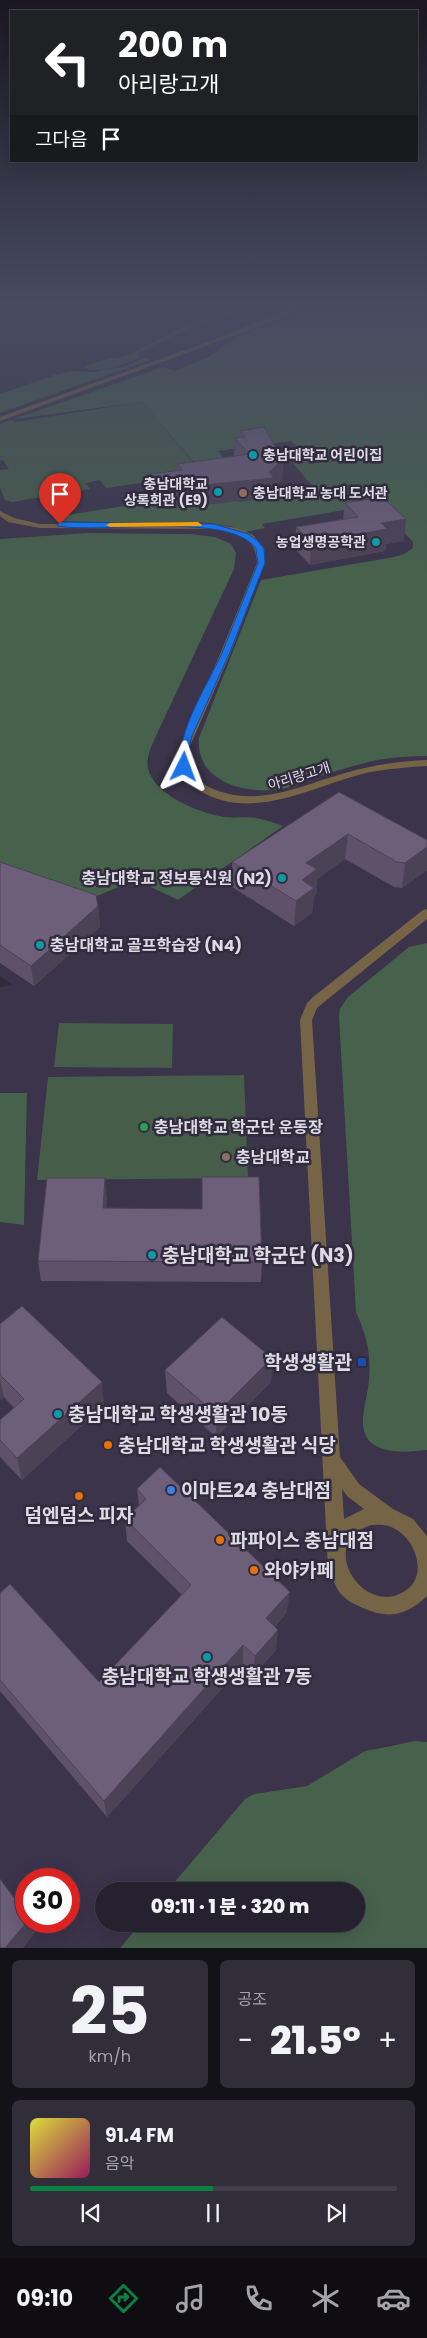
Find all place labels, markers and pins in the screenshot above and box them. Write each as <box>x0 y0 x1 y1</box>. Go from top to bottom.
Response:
place label: 충남대학교 어린이집 <box>263 445 382 465</box>
marker: 충남대학교 어린이집 <box>247 449 259 461</box>
pin <box>39 473 81 524</box>
place label: 충남대학교 상록회관 (E9) <box>124 474 208 510</box>
place label: 충남대학교 농대 도서관 <box>253 483 388 503</box>
marker: 충남대학교 상록회관 (E9) <box>212 486 224 498</box>
marker: 충남대학교 농대 도서관 <box>237 487 249 499</box>
place label: 농업생명공학관 <box>276 532 366 552</box>
marker: 농업생명공학관 <box>370 536 382 548</box>
place label: 충남대학교 정보통신원 (N2) <box>82 867 272 890</box>
marker: 충남대학교 정보통신원 (N2) <box>276 872 288 884</box>
place label: 충남대학교 골프학습장 (N4) <box>50 934 242 957</box>
marker: 충남대학교 골프학습장 (N4) <box>34 939 46 951</box>
place label: 충남대학교 학군단 운동장 <box>154 1116 323 1139</box>
marker: 충남대학교 학군단 운동장 <box>138 1121 150 1133</box>
place label: 충남대학교 <box>236 1146 310 1169</box>
marker: 충남대학교 <box>220 1151 232 1163</box>
place label: 충남대학교 학군단 (N3) <box>162 1242 354 1269</box>
marker: 충남대학교 학군단 (N3) <box>146 1249 158 1261</box>
place label: 학생생활관 <box>265 1349 353 1376</box>
marker: 학생생활관 <box>356 1356 368 1368</box>
place label: 충남대학교 학생생활관 10동 <box>68 1401 288 1428</box>
marker: 충남대학교 학생생활관 10동 <box>52 1408 64 1420</box>
place label: 충남대학교 학생생활관 식당 <box>118 1432 336 1459</box>
marker: 충남대학교 학생생활관 식당 <box>102 1439 114 1451</box>
place label: 이마트24 충남대점 <box>181 1477 331 1504</box>
marker: 이마트24 충남대점 <box>165 1484 177 1496</box>
marker: 덤엔덤스 피자 <box>73 1490 85 1502</box>
place label: 덤엔덤스 피자 <box>25 1502 134 1529</box>
place label: 파파이스 충남대점 <box>230 1527 374 1554</box>
marker: 파파이스 충남대점 <box>214 1534 226 1546</box>
place label: 와야카페 <box>264 1557 334 1584</box>
marker: 와야카페 <box>248 1564 260 1576</box>
marker: 충남대학교 학생생활관 7동 <box>201 1651 213 1663</box>
place label: 충남대학교 학생생활관 7동 <box>102 1663 312 1690</box>

